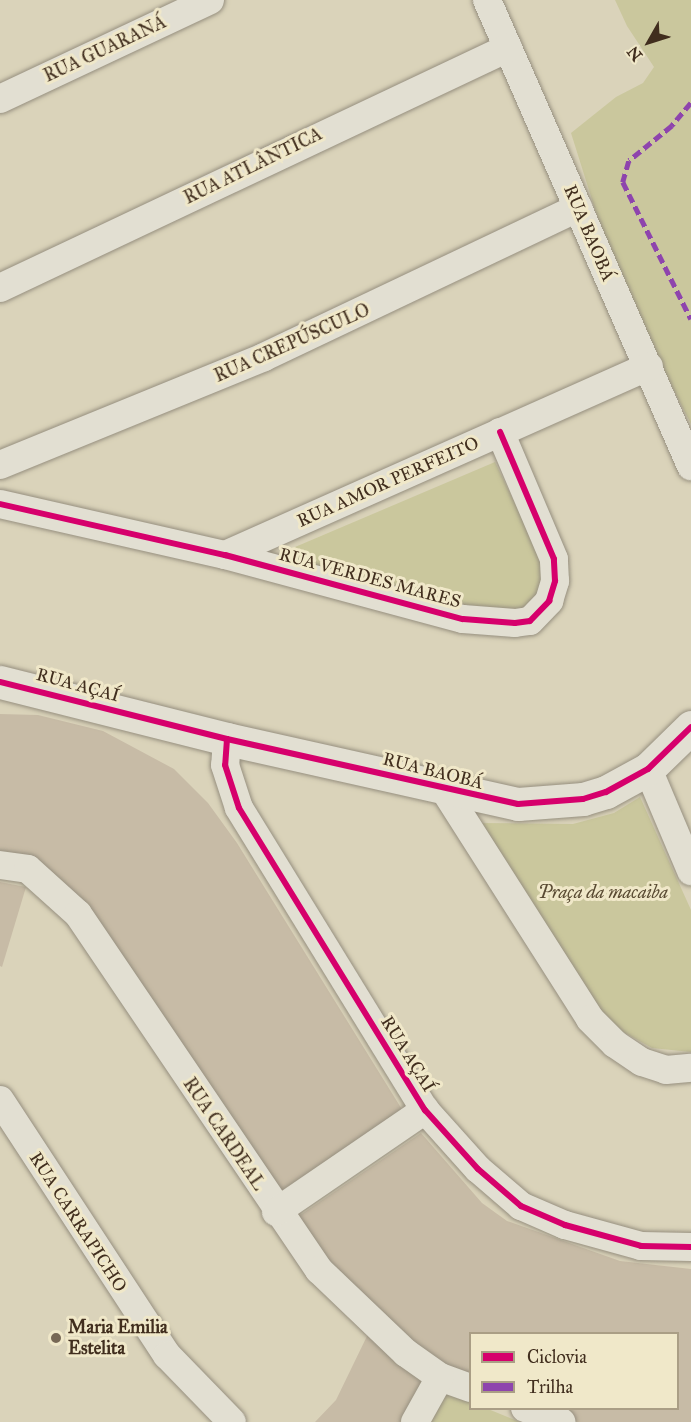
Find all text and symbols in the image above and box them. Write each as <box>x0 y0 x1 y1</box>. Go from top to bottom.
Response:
street label: RUA GUARANÁ <box>40 11 170 87</box>
north arrow <box>619 12 679 72</box>
text: N <box>623 42 646 65</box>
street label: RUA ATLÂNTICA <box>180 123 326 209</box>
street label: RUA BAOBÁ <box>559 181 619 285</box>
street label: RUA CREPÚSCULO <box>211 299 373 387</box>
street label: RUA AMOR PERFEITO <box>294 432 482 532</box>
street label: RUA VERDES MARES <box>277 543 463 613</box>
street label: RUA AÇAÍ <box>34 664 122 706</box>
street label: RUA BAOBÁ <box>381 748 485 794</box>
park label: Praça da macaiba <box>538 881 668 903</box>
street label: RUA AÇAÍ <box>376 1012 440 1096</box>
street label: RUA CARDEAL <box>178 1074 270 1194</box>
street label: RUA CARRAPICHO <box>25 1148 131 1296</box>
place label: Maria Emilia Estelita <box>68 1317 168 1360</box>
marker: Maria Emilia Estelita <box>49 1331 63 1345</box>
legend <box>469 1332 679 1410</box>
text: Ciclovia <box>527 1346 587 1368</box>
text: Trilha <box>527 1376 573 1398</box>

